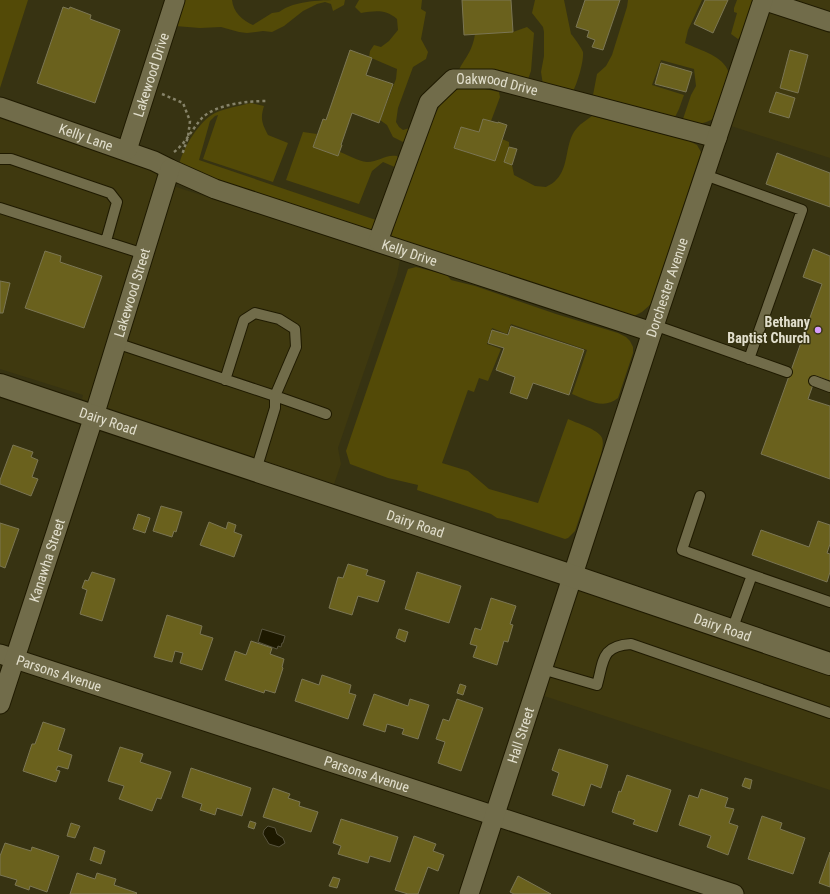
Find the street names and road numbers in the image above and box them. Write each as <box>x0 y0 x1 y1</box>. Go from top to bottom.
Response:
street label: Lakewood Drive <box>130 30 172 119</box>
street label: Oakwood Drive <box>456 71 540 99</box>
street label: Kelly Lane <box>57 120 115 154</box>
street label: Dorchester Avenue <box>643 235 691 339</box>
street label: Kelly Drive <box>380 236 440 269</box>
street label: Lakewood Street <box>111 246 153 339</box>
street label: Dairy Road <box>77 404 139 438</box>
street label: Dairy Road <box>385 507 446 541</box>
street label: Kanawha Street <box>26 517 68 604</box>
street label: Dairy Road <box>692 610 753 644</box>
street label: Parsons Avenue <box>14 652 104 695</box>
street label: Hall Street <box>504 705 537 765</box>
street label: Parsons Avenue <box>322 753 412 796</box>

